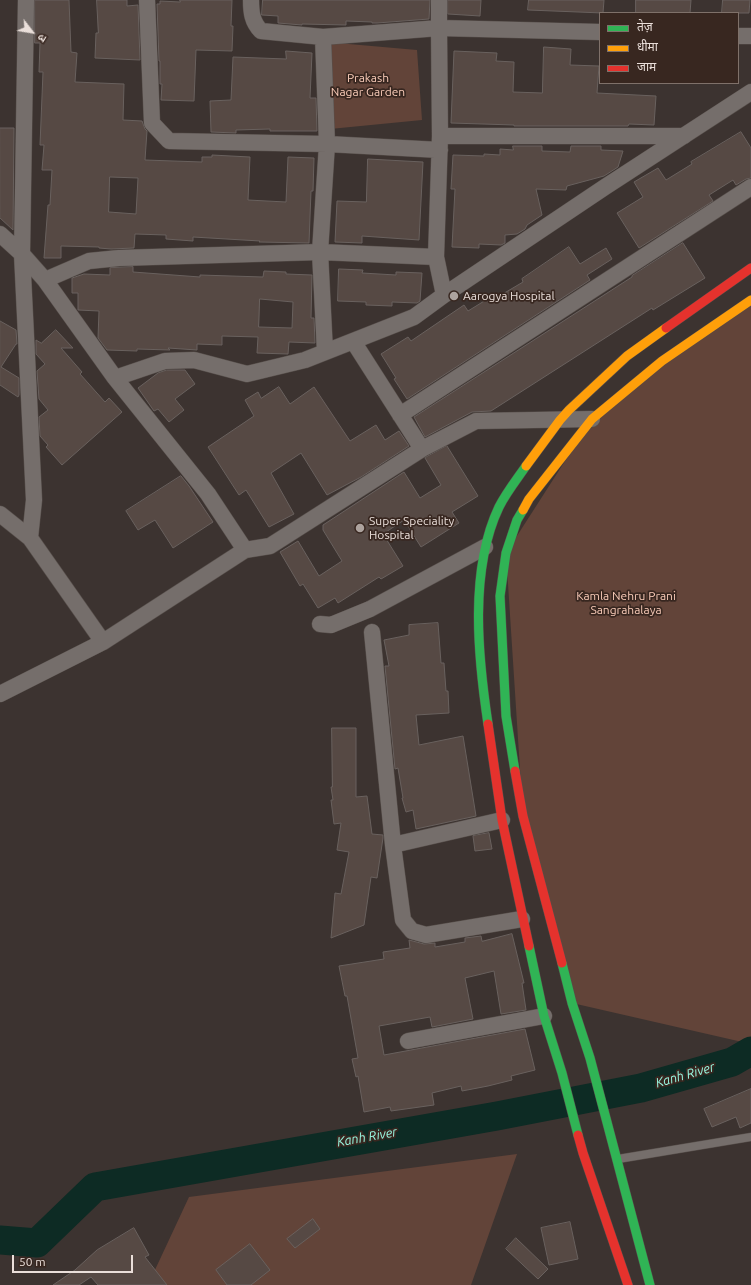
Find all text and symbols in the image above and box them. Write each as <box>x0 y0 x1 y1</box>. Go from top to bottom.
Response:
north arrow <box>12 12 52 52</box>
legend <box>599 12 739 84</box>
text: तेज़ <box>637 20 653 33</box>
text: उ <box>35 32 49 44</box>
text: धीमा <box>637 40 658 53</box>
text: जाम <box>637 60 656 73</box>
park label: Prakash Nagar Garden <box>331 71 405 99</box>
place label: Aarogya Hospital <box>463 289 555 303</box>
marker: Aarogya Hospital <box>448 290 460 302</box>
place label: Super Speciality Hospital <box>369 514 454 542</box>
marker: Super Speciality Hospital <box>354 522 366 534</box>
park label: Kamla Nehru Prani Sangrahalaya <box>576 589 676 617</box>
water label: Kanh River <box>654 1059 716 1091</box>
water label: Kanh River <box>336 1124 398 1150</box>
scale bar <box>14 1247 135 1273</box>
text: 50 m <box>19 1255 46 1268</box>

